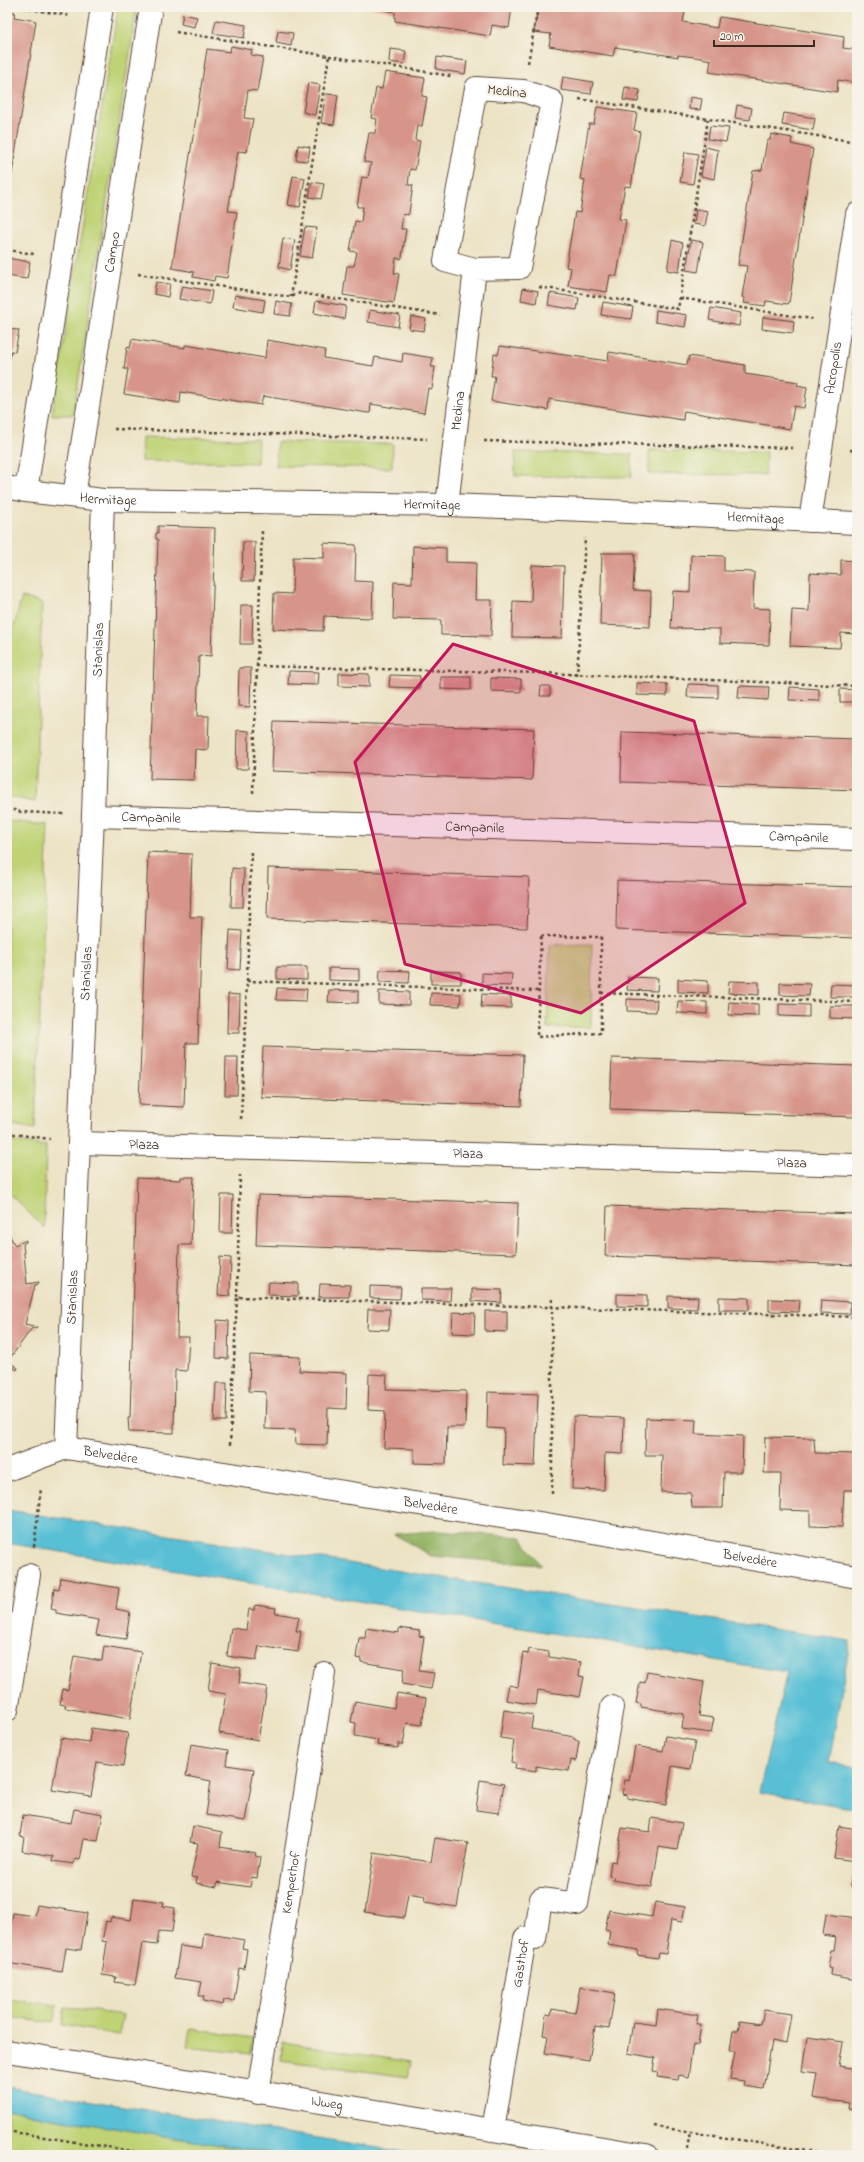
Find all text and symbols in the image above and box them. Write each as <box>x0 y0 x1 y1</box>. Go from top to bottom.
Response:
scale bar <box>714 22 814 48</box>
text: 20 m <box>720 28 743 46</box>
street label: Medina <box>486 79 528 105</box>
street label: Campo <box>99 230 126 274</box>
street label: Acropolis <box>819 340 848 396</box>
street label: Medina <box>445 390 471 432</box>
street label: Hermitage <box>78 487 137 512</box>
street label: Hermitage <box>403 494 462 517</box>
street label: Hermitage <box>727 506 785 531</box>
street label: Stanislas <box>87 622 110 677</box>
street label: Campanile <box>121 806 182 829</box>
street label: Campanile <box>445 816 506 839</box>
street label: Campanile <box>769 826 829 849</box>
street label: Stanislas <box>75 946 98 1001</box>
street label: Plaza <box>128 1134 160 1156</box>
street label: Plaza <box>452 1143 483 1165</box>
street label: Plaza <box>776 1152 807 1174</box>
street label: Stanislas <box>61 1269 84 1325</box>
street label: Belvedère <box>81 1440 140 1470</box>
street label: Belvedère <box>401 1491 460 1521</box>
street label: Belvedère <box>720 1544 780 1574</box>
street label: Kemperhof <box>276 1850 306 1915</box>
street label: Gasthof <box>506 1937 535 1989</box>
street label: IJweg <box>309 2090 344 2117</box>

